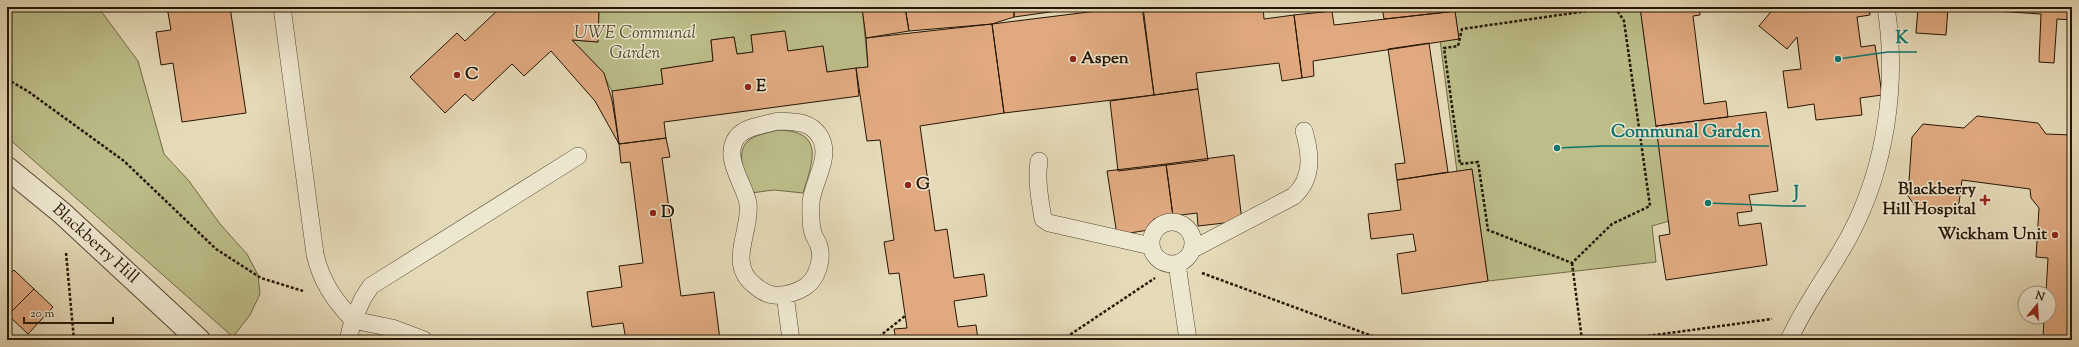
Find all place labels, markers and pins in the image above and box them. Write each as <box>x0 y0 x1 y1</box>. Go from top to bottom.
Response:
callout: K <box>1888 22 1917 52</box>
place label: Aspen <box>1081 47 1130 71</box>
marker: Aspen <box>1068 54 1078 64</box>
place label: C <box>465 63 479 87</box>
marker: C <box>452 70 462 80</box>
place label: E <box>756 75 767 99</box>
marker: E <box>743 82 753 92</box>
callout: Communal Garden <box>1603 116 1769 146</box>
place label: G <box>916 173 930 197</box>
callout: J <box>1785 176 1806 206</box>
place label: Blackberry Hill Hospital <box>1883 178 1977 222</box>
marker: G <box>903 180 913 190</box>
marker: Blackberry Hill Hospital <box>1979 194 1991 206</box>
place label: D <box>661 201 675 225</box>
marker: D <box>648 208 658 218</box>
place label: Wickham Unit <box>1938 223 2047 247</box>
marker: Wickham Unit <box>2050 230 2060 240</box>

